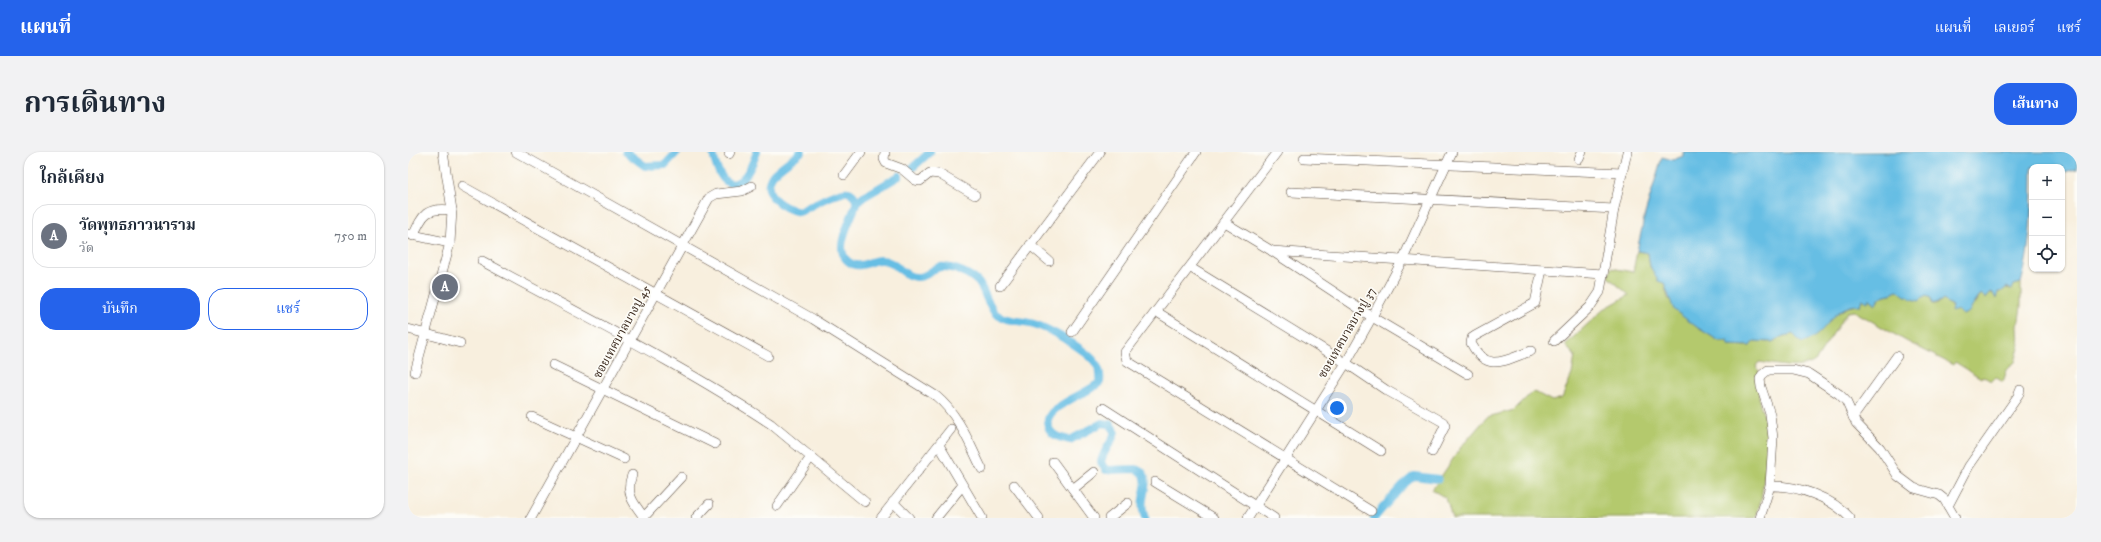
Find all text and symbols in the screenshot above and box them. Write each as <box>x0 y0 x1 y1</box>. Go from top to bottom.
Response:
text: แผนที่ <box>20 16 71 39</box>
text: แผนที่ <box>1935 19 1971 37</box>
text: เลเยอร์ <box>1993 19 2035 37</box>
text: แชร์ <box>2057 19 2081 37</box>
button: เส้นทาง <box>1994 83 2077 125</box>
text: การเดินทาง <box>24 86 166 121</box>
map controls <box>2029 164 2065 272</box>
button: + <box>2029 164 2065 200</box>
text: ใกล้เคียง <box>40 167 105 189</box>
button: − <box>2029 200 2065 236</box>
text: วัดพุทธภาวนาราม <box>79 216 196 235</box>
text: A <box>50 228 58 244</box>
text: 750 m <box>334 228 367 244</box>
button: locate <box>2029 236 2065 272</box>
text: วัด <box>79 240 94 256</box>
pin: A <box>432 272 458 302</box>
street label: ซอยเทศบาลบางปู 45 <box>590 283 654 381</box>
street label: ซอยเทศบาลบางปู 37 <box>1315 285 1379 381</box>
button: บันทึก <box>40 288 200 330</box>
button: แชร์ <box>208 288 368 330</box>
your location <box>1327 398 1347 418</box>

